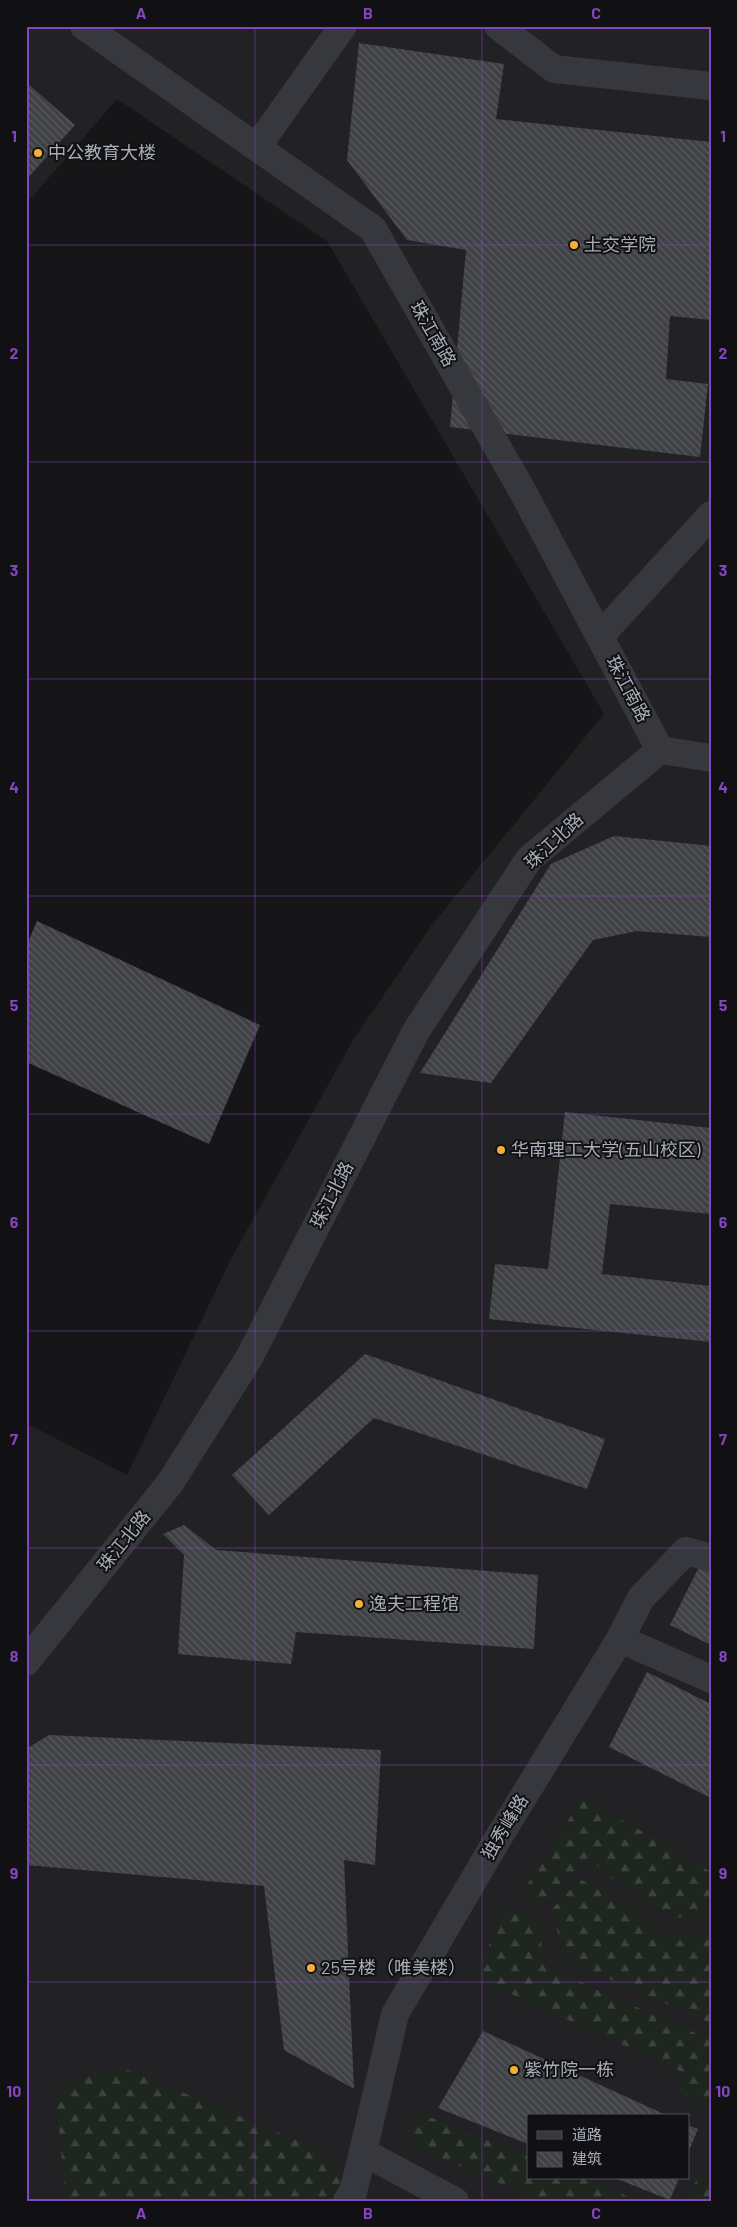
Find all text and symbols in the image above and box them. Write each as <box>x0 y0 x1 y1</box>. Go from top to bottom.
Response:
text: A <box>136 3 147 22</box>
text: B <box>363 3 373 22</box>
text: C <box>591 3 601 22</box>
text: 1 <box>11 126 17 145</box>
text: 1 <box>720 126 726 145</box>
place label: 中公教育大楼 <box>48 141 156 163</box>
marker: 中公教育大楼 <box>32 147 44 159</box>
place label: 土交学院 <box>584 233 656 255</box>
marker: 土交学院 <box>568 239 580 251</box>
street label: 珠江南路 <box>406 297 461 370</box>
text: 2 <box>10 343 19 362</box>
text: 2 <box>719 343 728 362</box>
text: 3 <box>10 560 18 579</box>
text: 3 <box>719 560 727 579</box>
street label: 珠江南路 <box>602 652 655 725</box>
text: 4 <box>9 777 19 796</box>
text: 4 <box>718 777 728 796</box>
street label: 珠江北路 <box>519 808 587 873</box>
text: 5 <box>10 995 19 1014</box>
text: 5 <box>719 995 728 1014</box>
place label: 华南理工大学(五山校区) <box>511 1138 701 1160</box>
marker: 华南理工大学(五山校区) <box>495 1144 507 1156</box>
street label: 珠江北路 <box>305 1157 357 1232</box>
text: 6 <box>10 1212 19 1231</box>
text: 6 <box>719 1212 728 1231</box>
text: 7 <box>10 1429 18 1448</box>
text: 7 <box>719 1429 727 1448</box>
street label: 珠江北路 <box>92 1505 154 1575</box>
place label: 逸夫工程馆 <box>369 1592 459 1614</box>
marker: 逸夫工程馆 <box>353 1598 365 1610</box>
text: 8 <box>10 1646 19 1665</box>
text: 8 <box>719 1646 728 1665</box>
street label: 独秀峰路 <box>476 1790 532 1863</box>
text: 9 <box>10 1863 18 1882</box>
text: 9 <box>719 1863 727 1882</box>
place label: 25号楼（唯美楼） <box>321 1956 466 1978</box>
marker: 25号楼（唯美楼） <box>305 1962 317 1974</box>
place label: 紫竹院一栋 <box>524 2058 614 2080</box>
marker: 紫竹院一栋 <box>508 2064 520 2076</box>
text: 10 <box>7 2081 21 2100</box>
text: 10 <box>716 2081 730 2100</box>
legend <box>527 2114 690 2180</box>
text: 道路 <box>572 2125 602 2143</box>
text: 建筑 <box>572 2149 602 2167</box>
text: A <box>136 2203 147 2222</box>
text: B <box>363 2203 373 2222</box>
text: C <box>591 2203 601 2222</box>

